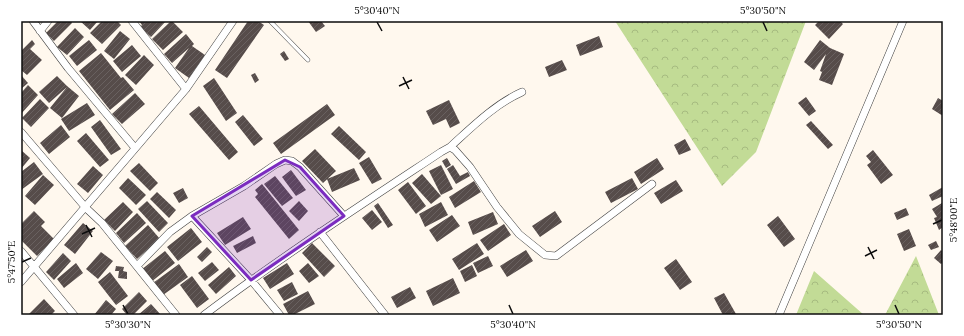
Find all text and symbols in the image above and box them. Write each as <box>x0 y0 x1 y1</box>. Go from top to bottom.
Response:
text: 5°30'40"N <box>354 4 400 17</box>
text: 5°30'50"N <box>740 4 786 17</box>
text: 5°48'00"E <box>947 198 960 242</box>
text: 5°47'50"E <box>5 241 18 283</box>
text: 5°30'30"N <box>105 318 151 331</box>
text: 5°30'40"N <box>490 318 536 331</box>
text: 5°30'50"N <box>876 318 922 331</box>

